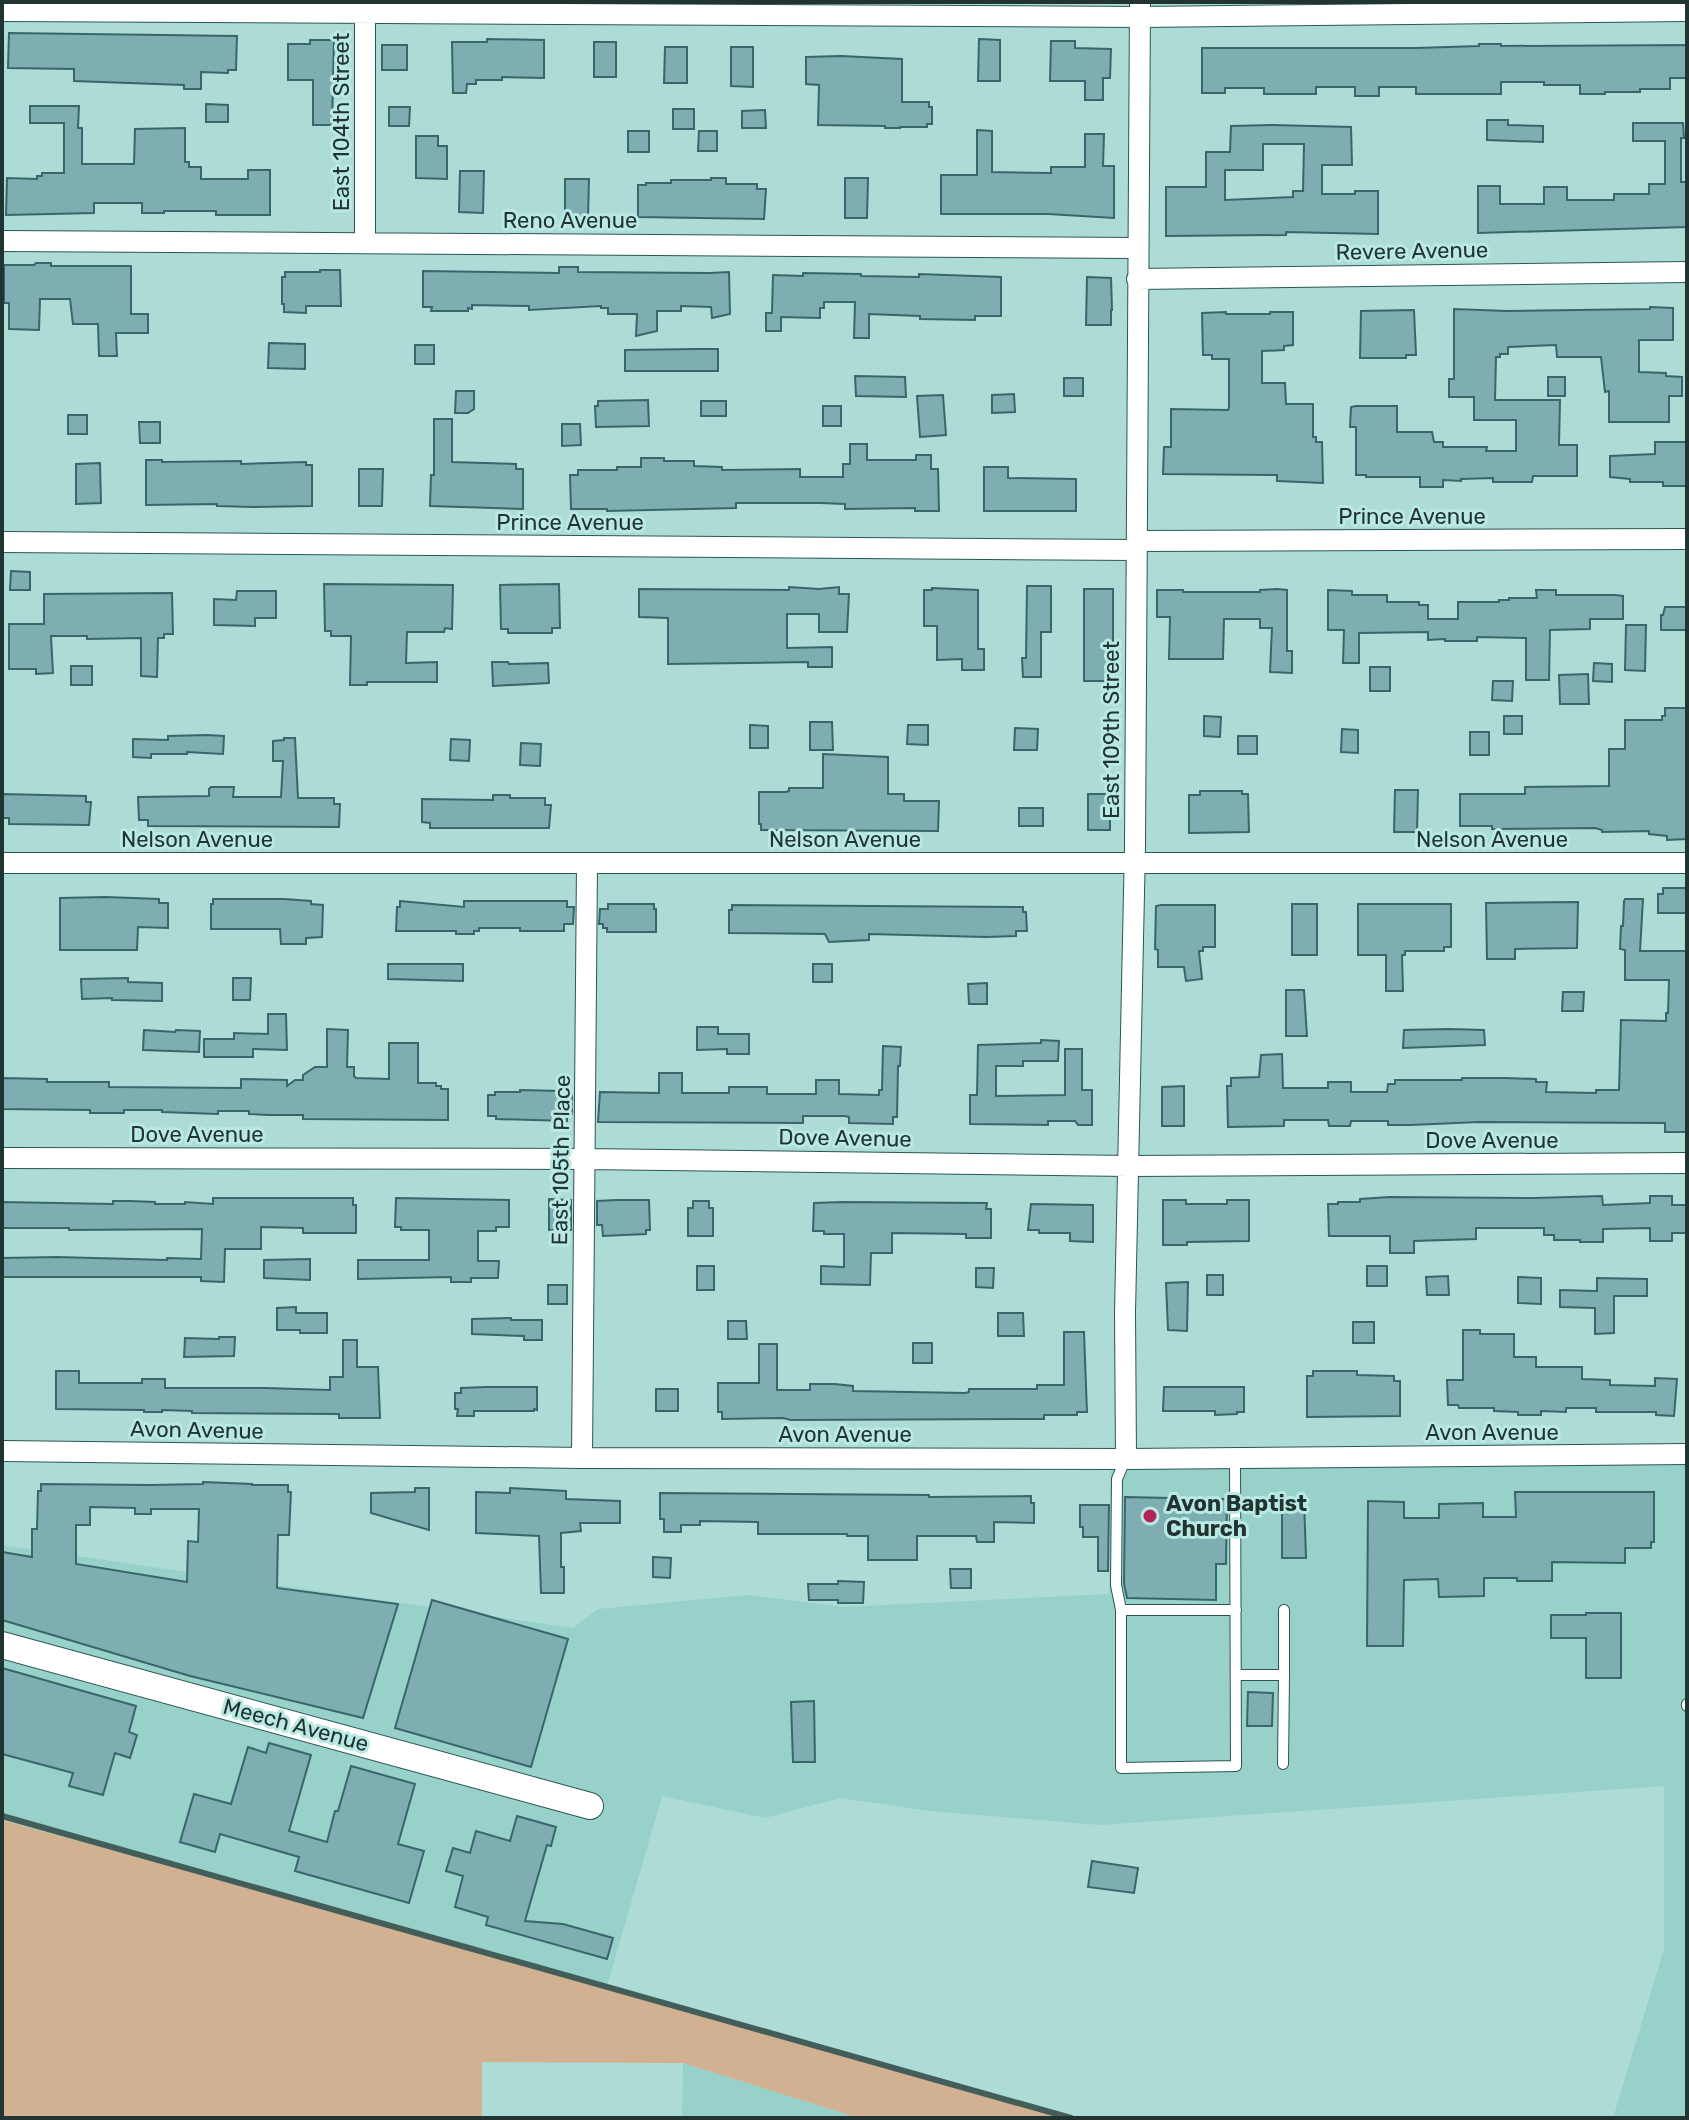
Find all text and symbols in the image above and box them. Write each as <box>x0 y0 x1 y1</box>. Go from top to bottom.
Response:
street label: East 104th Street <box>328 32 355 211</box>
street label: Reno Avenue <box>503 207 637 234</box>
street label: Revere Avenue <box>1335 236 1489 266</box>
street label: Prince Avenue <box>1338 503 1486 530</box>
street label: Prince Avenue <box>496 509 644 536</box>
street label: East 109th Street <box>1098 641 1125 819</box>
street label: Nelson Avenue <box>121 826 273 853</box>
street label: Nelson Avenue <box>769 826 921 853</box>
street label: Nelson Avenue <box>1416 826 1568 853</box>
street label: East 105th Place <box>546 1074 576 1246</box>
street label: Dove Avenue <box>130 1121 264 1148</box>
street label: Dove Avenue <box>778 1123 912 1153</box>
street label: Dove Avenue <box>1425 1127 1559 1154</box>
street label: Avon Avenue <box>130 1415 264 1445</box>
street label: Avon Avenue <box>1425 1419 1559 1446</box>
street label: Avon Avenue <box>778 1421 912 1448</box>
place label: Avon Baptist Church <box>1166 1490 1307 1542</box>
marker: Avon Baptist Church <box>1141 1507 1159 1525</box>
street label: Meech Avenue <box>220 1693 372 1757</box>

